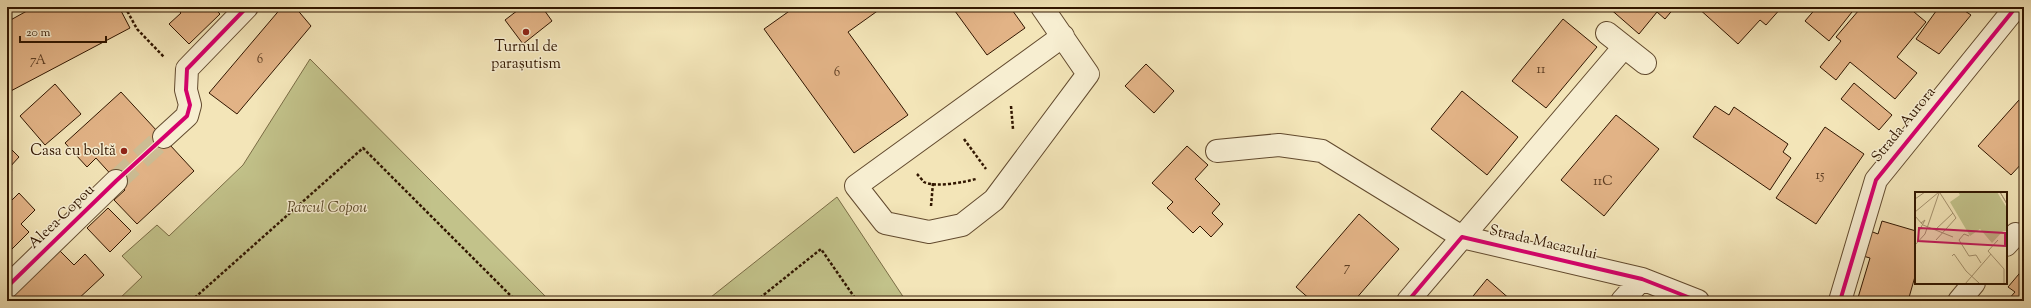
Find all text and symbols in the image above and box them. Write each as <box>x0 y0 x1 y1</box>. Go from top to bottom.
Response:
scale bar <box>20 18 106 44</box>
text: 20 m <box>26 24 51 42</box>
marker: Turnul de parașutism <box>521 27 531 37</box>
place label: Turnul de parașutism <box>491 37 561 75</box>
house number: 6 <box>257 51 263 69</box>
house number: 7A <box>30 52 47 70</box>
house number: 11 <box>1537 61 1546 79</box>
house number: 6 <box>834 64 840 82</box>
street label: Strada Aurora <box>1867 83 1941 167</box>
place label: Casa cu boltă <box>30 141 116 162</box>
marker: Casa cu boltă <box>119 146 129 156</box>
house number: 15 <box>1816 167 1825 185</box>
house number: 11C <box>1593 173 1613 191</box>
street label: Aleea Copou <box>24 180 100 254</box>
inset map <box>1915 192 2007 284</box>
park label: Parcul Copou <box>287 198 367 219</box>
street label: Strada Macazului <box>1487 220 1599 266</box>
house number: 7 <box>1344 259 1351 277</box>

